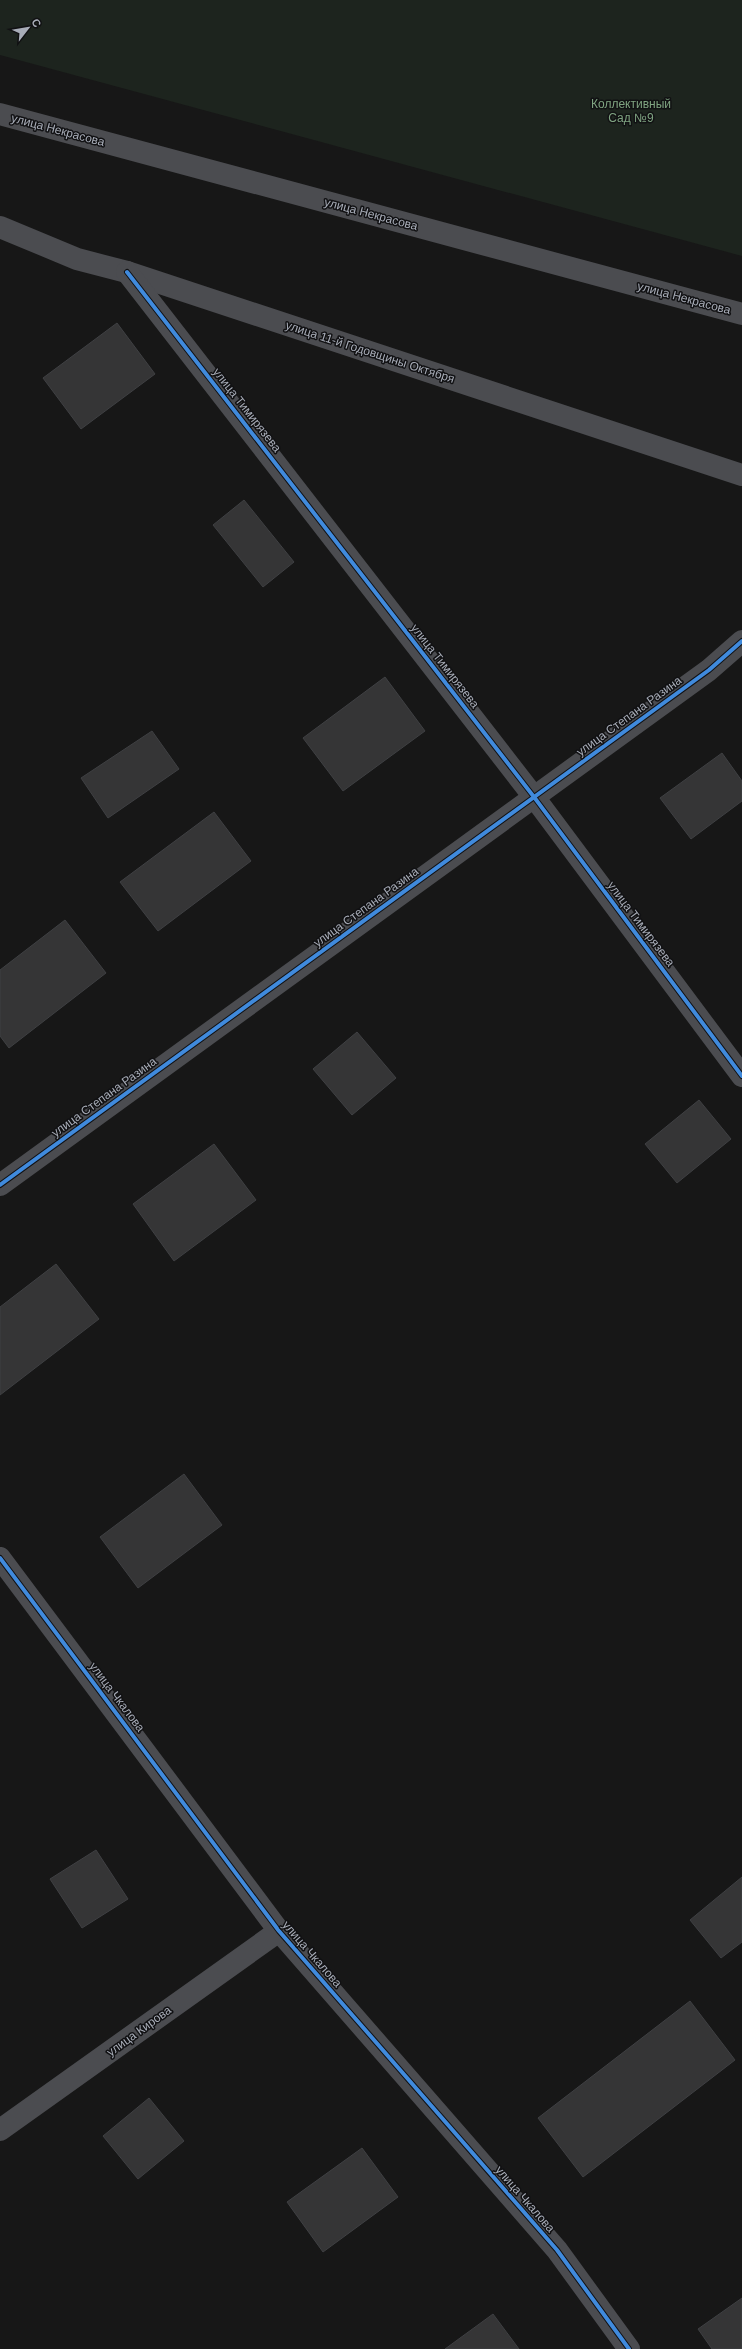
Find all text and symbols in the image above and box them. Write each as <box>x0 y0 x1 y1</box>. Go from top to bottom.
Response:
north arrow <box>8 8 48 48</box>
text: С <box>29 16 44 29</box>
park label: Коллективный Сад №9 <box>591 97 671 125</box>
street label: улица Некрасова <box>10 111 106 149</box>
street label: улица Некрасова <box>323 195 419 233</box>
street label: улица Некрасова <box>636 279 732 317</box>
street label: улица 11-й Годовщины Октября <box>284 318 456 386</box>
street label: улица Тимирязева <box>210 365 284 455</box>
street label: улица Тимирязева <box>408 621 482 711</box>
street label: улица Степана Разина <box>574 673 685 759</box>
street label: улица Степана Разина <box>311 864 422 950</box>
street label: улица Тимирязева <box>604 879 678 970</box>
street label: улица Степана Разина <box>49 1054 160 1140</box>
street label: улица Чкалова <box>86 1660 148 1735</box>
street label: улица Чкалова <box>279 1918 345 1990</box>
street label: улица Кирова <box>104 2003 174 2059</box>
street label: улица Чкалова <box>492 2163 558 2235</box>

